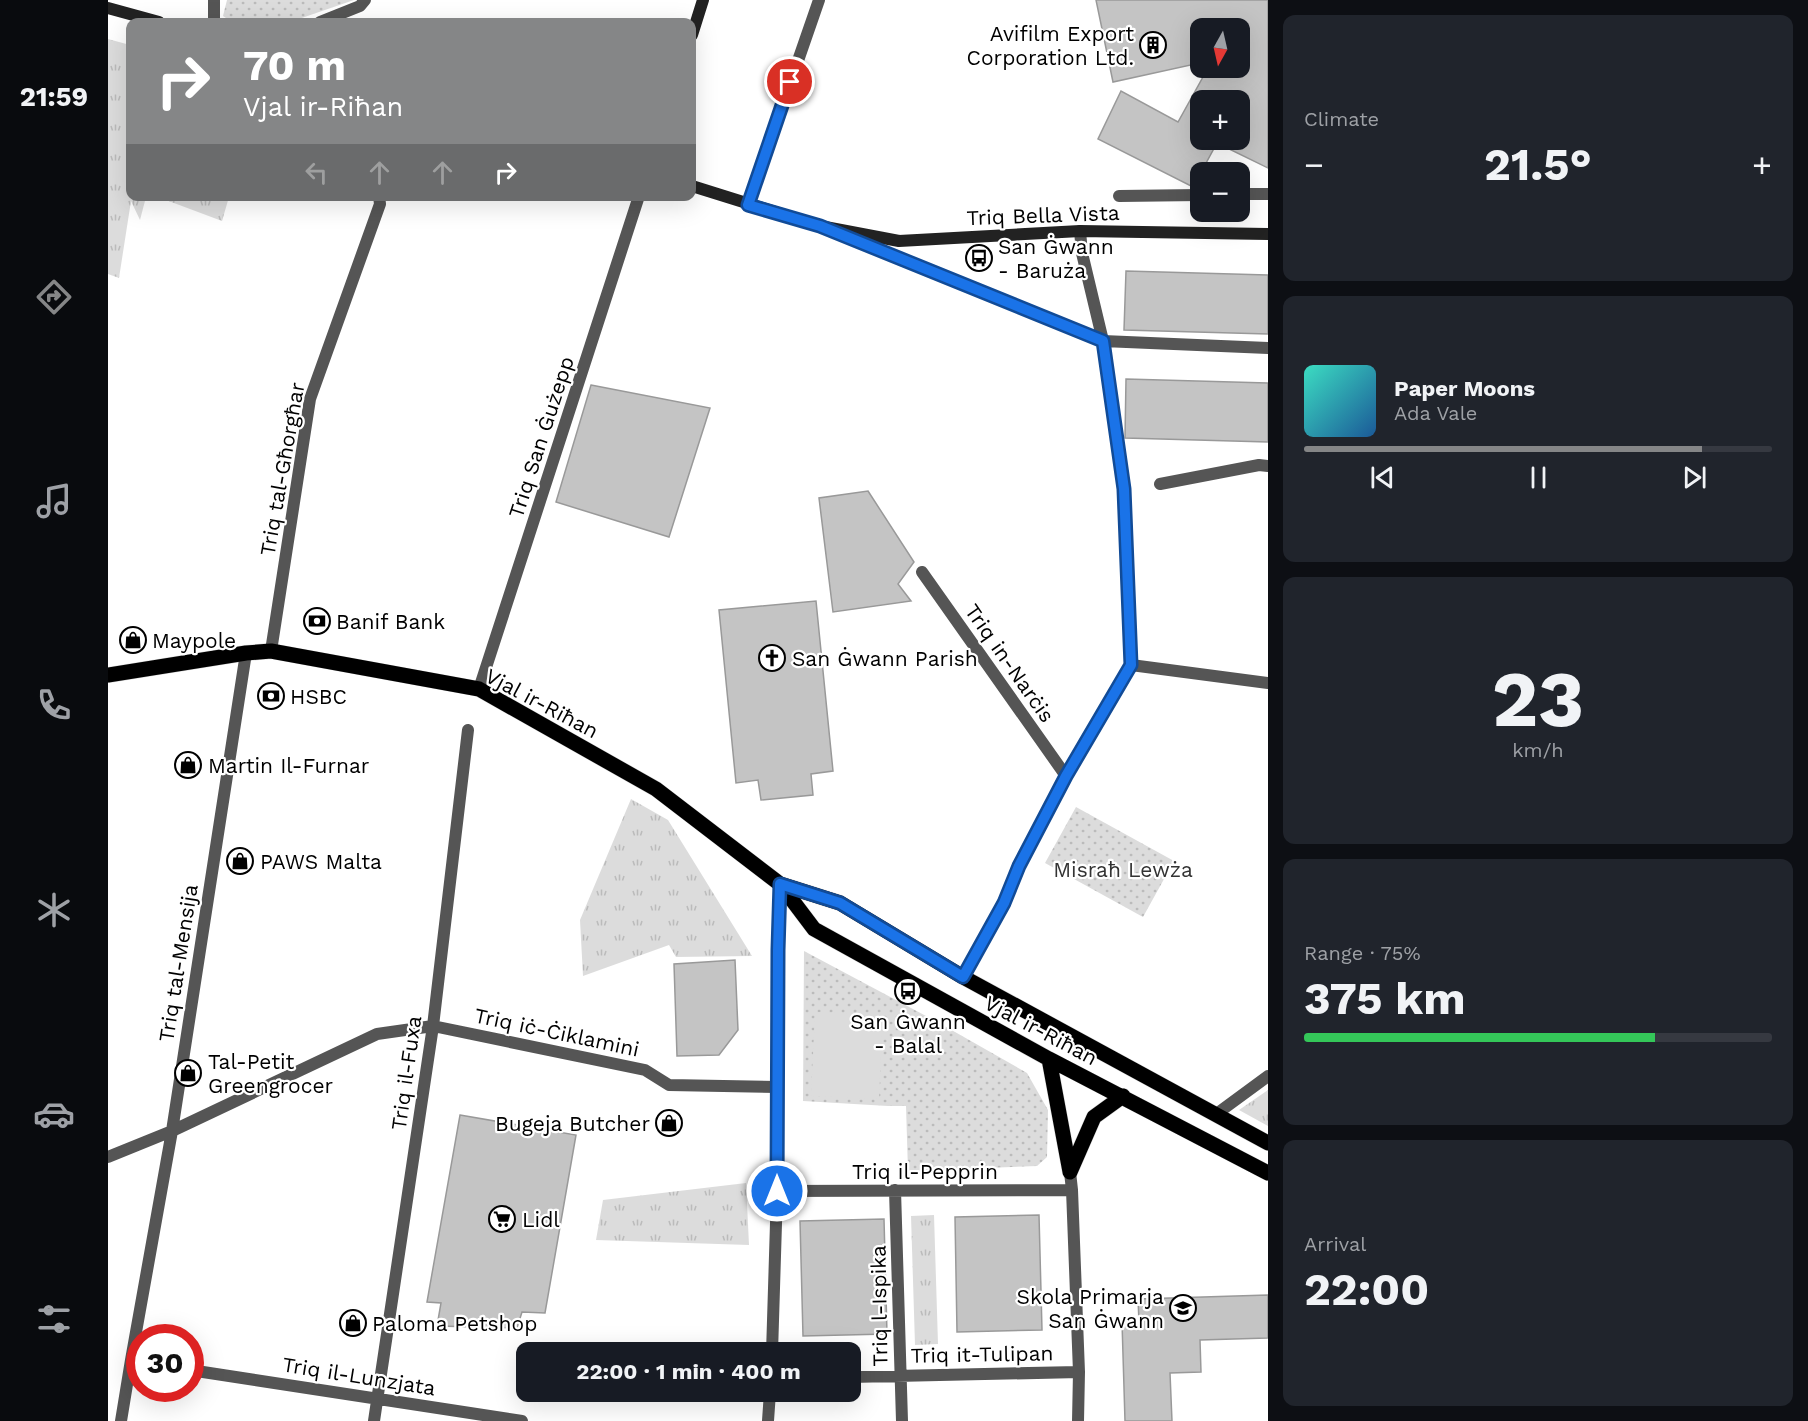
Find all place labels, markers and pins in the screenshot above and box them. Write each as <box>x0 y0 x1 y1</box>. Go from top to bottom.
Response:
place label: Avifilm Export Corporation Ltd. <box>967 21 1134 70</box>
building icon: Avifilm Export Corporation Ltd. <box>1138 30 1168 60</box>
pin <box>764 56 815 107</box>
place label: San Ġwann - Baruża <box>998 234 1114 283</box>
bus stop icon: San Ġwann - Baruża <box>964 243 994 273</box>
bank icon: Banif Bank <box>302 606 332 636</box>
place label: Banif Bank <box>336 609 445 634</box>
shop icon: Maypole <box>118 625 148 655</box>
place label: Maypole <box>152 628 236 653</box>
church icon: San Ġwann Parish <box>757 643 787 673</box>
place label: San Ġwann Parish <box>792 646 978 671</box>
bank icon: HSBC <box>256 681 286 711</box>
place label: HSBC <box>290 684 347 709</box>
shop icon: Martin Il-Furnar <box>173 750 203 780</box>
place label: Martin Il-Furnar <box>208 753 370 778</box>
shop icon: PAWS Malta <box>225 846 255 876</box>
place label: PAWS Malta <box>260 849 382 874</box>
bus stop icon: San Ġwann - Balal <box>893 976 923 1006</box>
place label: San Ġwann - Balal <box>850 1009 966 1058</box>
place label: Tal-Petit Greengrocer <box>208 1049 334 1098</box>
shop icon: Tal-Petit Greengrocer <box>173 1058 203 1088</box>
shop icon: Bugeja Butcher <box>654 1108 684 1138</box>
place label: Bugeja Butcher <box>495 1111 650 1136</box>
supermarket icon: Lidl <box>487 1204 517 1234</box>
place label: Lidl <box>522 1207 560 1232</box>
place label: Skola Primarja San Ġwann <box>1017 1284 1164 1333</box>
school or university icon: Skola Primarja San Ġwann <box>1168 1293 1198 1323</box>
shop icon: Paloma Petshop <box>338 1308 368 1338</box>
place label: Paloma Petshop <box>372 1311 537 1336</box>

